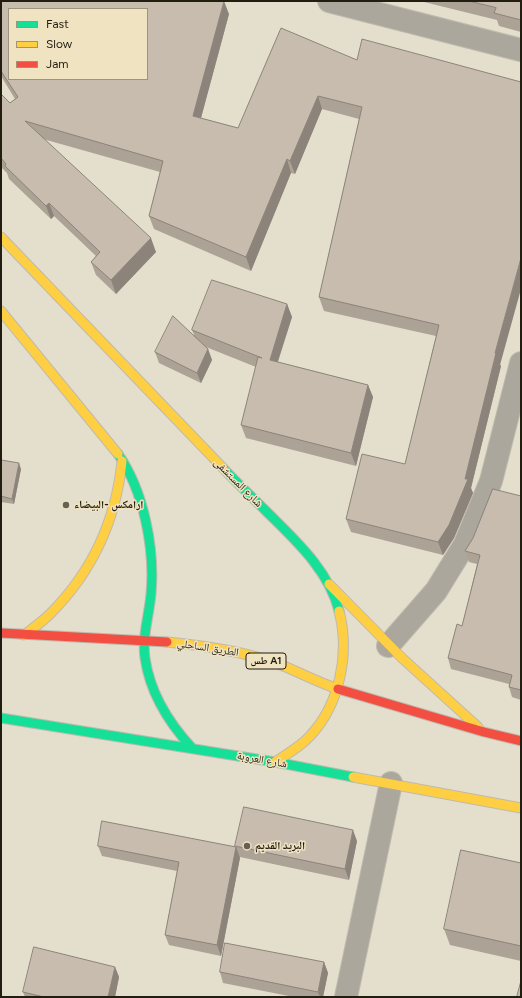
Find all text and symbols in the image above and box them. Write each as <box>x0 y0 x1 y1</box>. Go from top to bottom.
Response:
legend <box>8 8 148 80</box>
text: Fast <box>46 17 69 31</box>
text: Slow <box>46 37 72 51</box>
text: Jam <box>46 57 69 71</box>
street label: شارع المستشفى <box>211 456 265 510</box>
place label: ارامكس -البيضاء <box>74 498 143 512</box>
marker: ارامكس -البيضاء <box>61 500 71 510</box>
street label: الطريق الساحلي <box>176 637 240 659</box>
road number: طس A1 <box>246 653 286 669</box>
street label: شارع العروبة <box>236 749 288 771</box>
place label: البريد القديم <box>255 839 305 853</box>
marker: البريد القديم <box>242 841 252 851</box>

